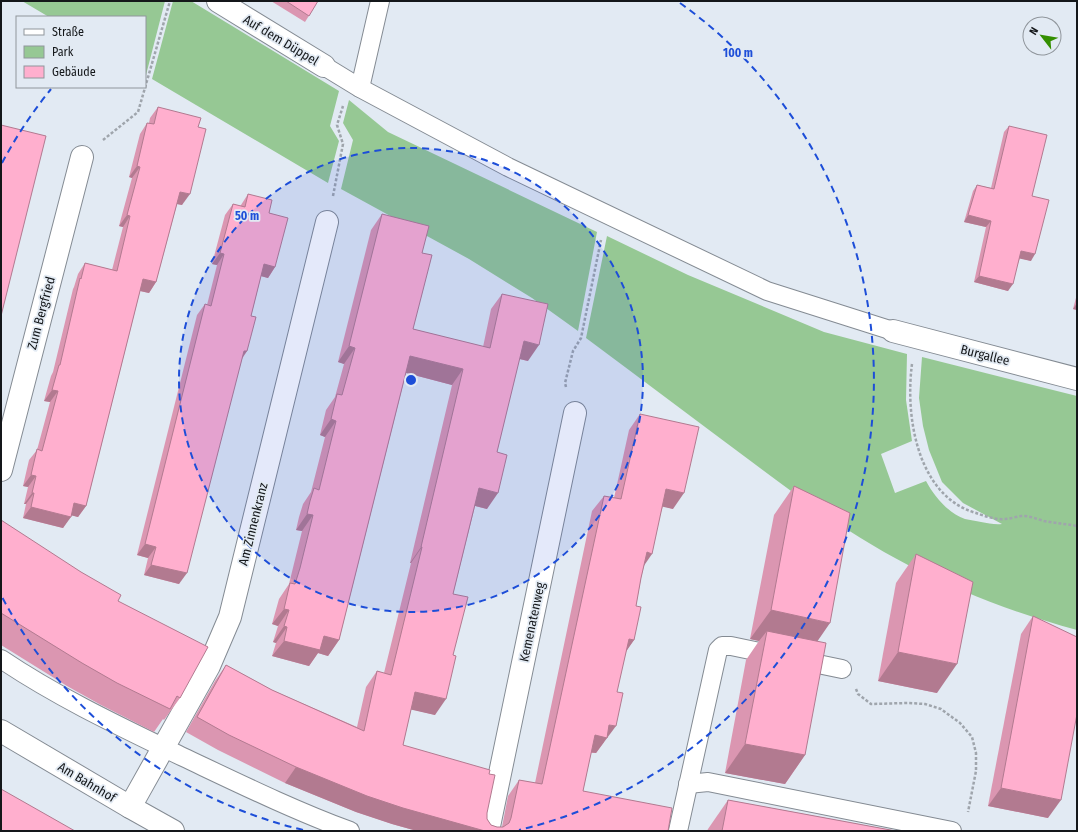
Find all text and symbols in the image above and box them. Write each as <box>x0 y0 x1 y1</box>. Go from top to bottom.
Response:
street label: Auf dem Düppel <box>241 12 322 69</box>
legend <box>16 16 146 88</box>
north arrow <box>1022 16 1062 56</box>
text: Straße <box>52 25 84 39</box>
text: N <box>1027 25 1041 37</box>
text: Park <box>52 45 74 59</box>
text: 100 m <box>723 46 753 60</box>
text: Gebäude <box>52 65 96 79</box>
text: 50 m <box>235 209 259 223</box>
street label: Zum Bergfried <box>24 275 58 351</box>
street label: Burgallee <box>959 342 1011 368</box>
centre of rings <box>404 373 418 387</box>
street label: Am Zinnenkranz <box>235 481 271 567</box>
street label: Kemenatenweg <box>516 580 548 663</box>
street label: Am Bahnhof <box>55 759 119 806</box>

